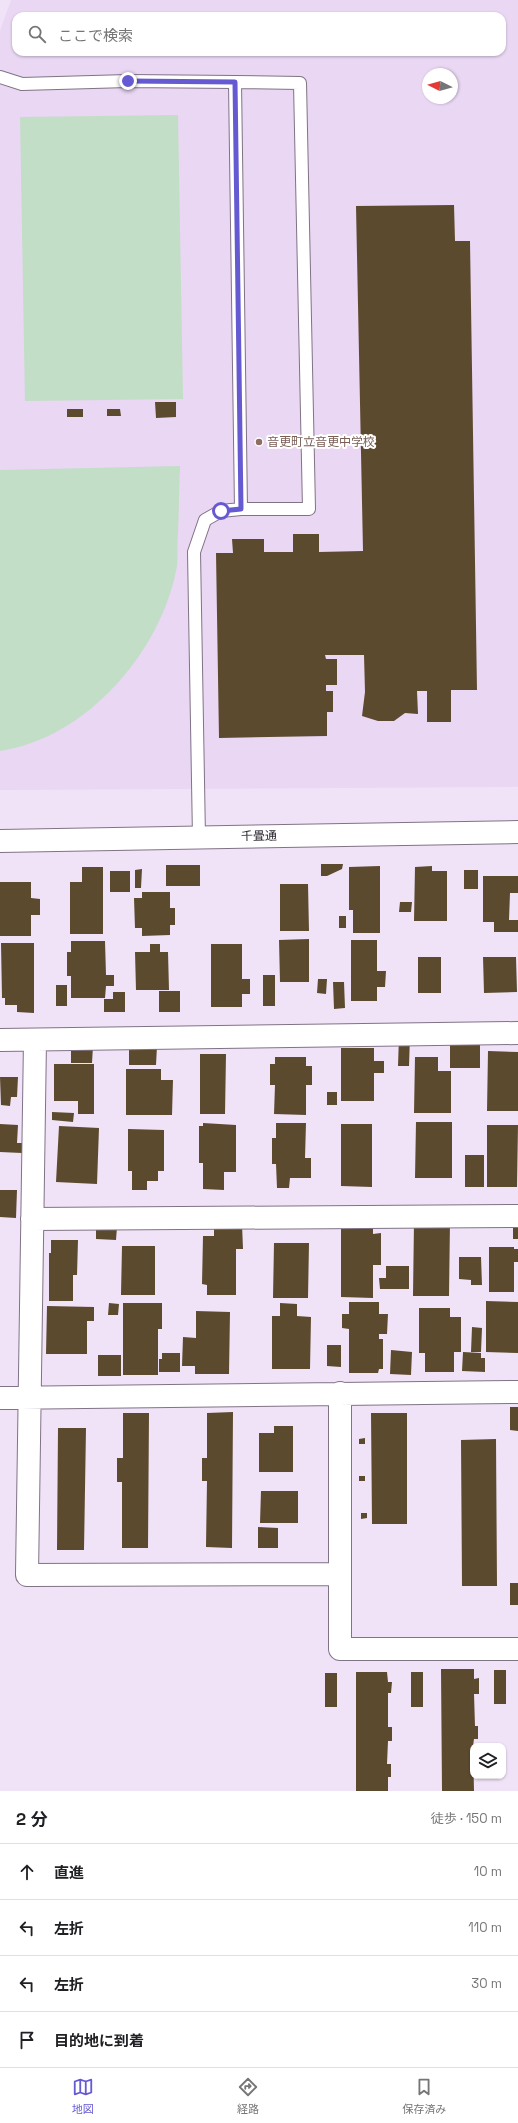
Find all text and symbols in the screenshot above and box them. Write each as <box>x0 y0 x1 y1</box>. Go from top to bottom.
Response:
search box <box>12 12 506 56</box>
icon: search <box>26 23 48 45</box>
text: ここで検索 <box>58 26 133 45</box>
north arrow <box>422 68 458 104</box>
route end <box>119 72 137 90</box>
place label: 音更町立音更中学校 <box>267 434 375 450</box>
marker: 音更町立音更中学校 <box>254 437 264 447</box>
route start <box>212 502 230 520</box>
street label: 千畳通 <box>241 828 277 844</box>
map controls <box>470 1743 506 1779</box>
button: layers <box>470 1743 506 1779</box>
text: 2 分 <box>16 1808 47 1830</box>
text: 徒歩 · 150 m <box>431 1810 502 1827</box>
icon: ahead <box>16 1861 38 1883</box>
text: 直進 <box>54 1863 84 1882</box>
text: 10 m <box>474 1863 502 1880</box>
icon: left <box>16 1917 38 1939</box>
text: 左折 <box>54 1919 84 1938</box>
text: 110 m <box>468 1919 502 1936</box>
icon: left <box>16 1973 38 1995</box>
text: 左折 <box>54 1975 84 1994</box>
text: 30 m <box>471 1975 502 1992</box>
icon: arrive <box>16 2029 38 2051</box>
text: 目的地に到着 <box>54 2031 144 2050</box>
tab: 地図 <box>72 2076 94 2116</box>
tab: 経路 <box>237 2076 259 2116</box>
tab: 保存済み <box>402 2076 446 2116</box>

